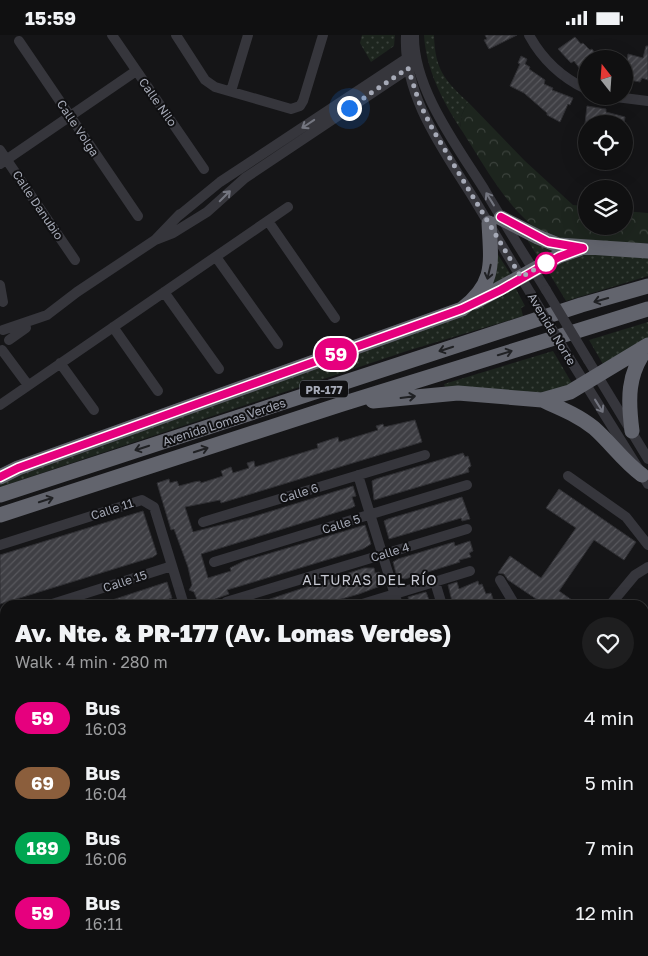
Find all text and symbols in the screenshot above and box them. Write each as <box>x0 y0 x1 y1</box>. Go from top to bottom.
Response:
text: 15:59 <box>25 6 76 29</box>
north arrow <box>578 50 632 105</box>
map controls <box>578 50 633 235</box>
street label: Calle Nilo <box>136 75 180 129</box>
your location <box>337 96 362 121</box>
street label: Calle Volga <box>54 97 102 159</box>
button: locate <box>578 115 633 170</box>
one-way arrow <box>301 119 315 129</box>
street label: Calle Danubio <box>9 168 67 242</box>
button: layers <box>578 180 633 235</box>
one-way arrow <box>219 191 231 203</box>
one-way arrow <box>484 192 494 206</box>
unlabelled marker <box>535 252 557 274</box>
one-way arrow <box>484 263 493 279</box>
street label: Avenida Norte <box>525 290 579 368</box>
one-way arrow <box>594 295 610 305</box>
line badge: 59 <box>314 338 358 370</box>
text: 59 <box>325 343 347 365</box>
one-way arrow <box>439 345 455 354</box>
one-way arrow <box>497 348 513 357</box>
road number: PR-177 <box>300 381 348 397</box>
one-way arrow <box>399 392 415 402</box>
street label: Avenida Lomas Verdes <box>160 395 288 449</box>
one-way arrow <box>594 399 604 413</box>
one-way arrow <box>135 444 150 453</box>
one-way arrow <box>192 444 208 454</box>
street label: Calle 6 <box>278 480 320 506</box>
one-way arrow <box>38 495 54 504</box>
street label: Calle 11 <box>89 495 135 523</box>
street label: Calle 5 <box>320 511 362 537</box>
street label: Calle 4 <box>369 539 411 565</box>
street label: Calle 15 <box>101 567 149 595</box>
district label: ALTURAS DEL RÍO <box>302 571 438 588</box>
button: heart <box>582 617 634 669</box>
text: Av. Nte. & PR-177 (Av. Lomas Verdes) <box>15 618 451 647</box>
text: Walk · 4 min · 280 m <box>15 652 168 672</box>
text: Bus <box>85 696 120 719</box>
text: 4 min <box>584 706 634 729</box>
text: 59 <box>31 707 54 729</box>
text: 16:03 <box>85 719 127 739</box>
text: Bus <box>85 761 120 784</box>
text: 5 min <box>585 771 634 794</box>
text: 69 <box>31 772 54 794</box>
text: 16:04 <box>85 784 127 804</box>
text: Bus <box>85 826 120 849</box>
text: 7 min <box>586 836 634 859</box>
text: 189 <box>26 837 59 859</box>
text: 16:06 <box>85 849 127 869</box>
text: Bus <box>85 891 120 914</box>
text: 12 min <box>575 901 634 924</box>
text: 59 <box>31 902 54 924</box>
text: 16:11 <box>85 914 123 934</box>

